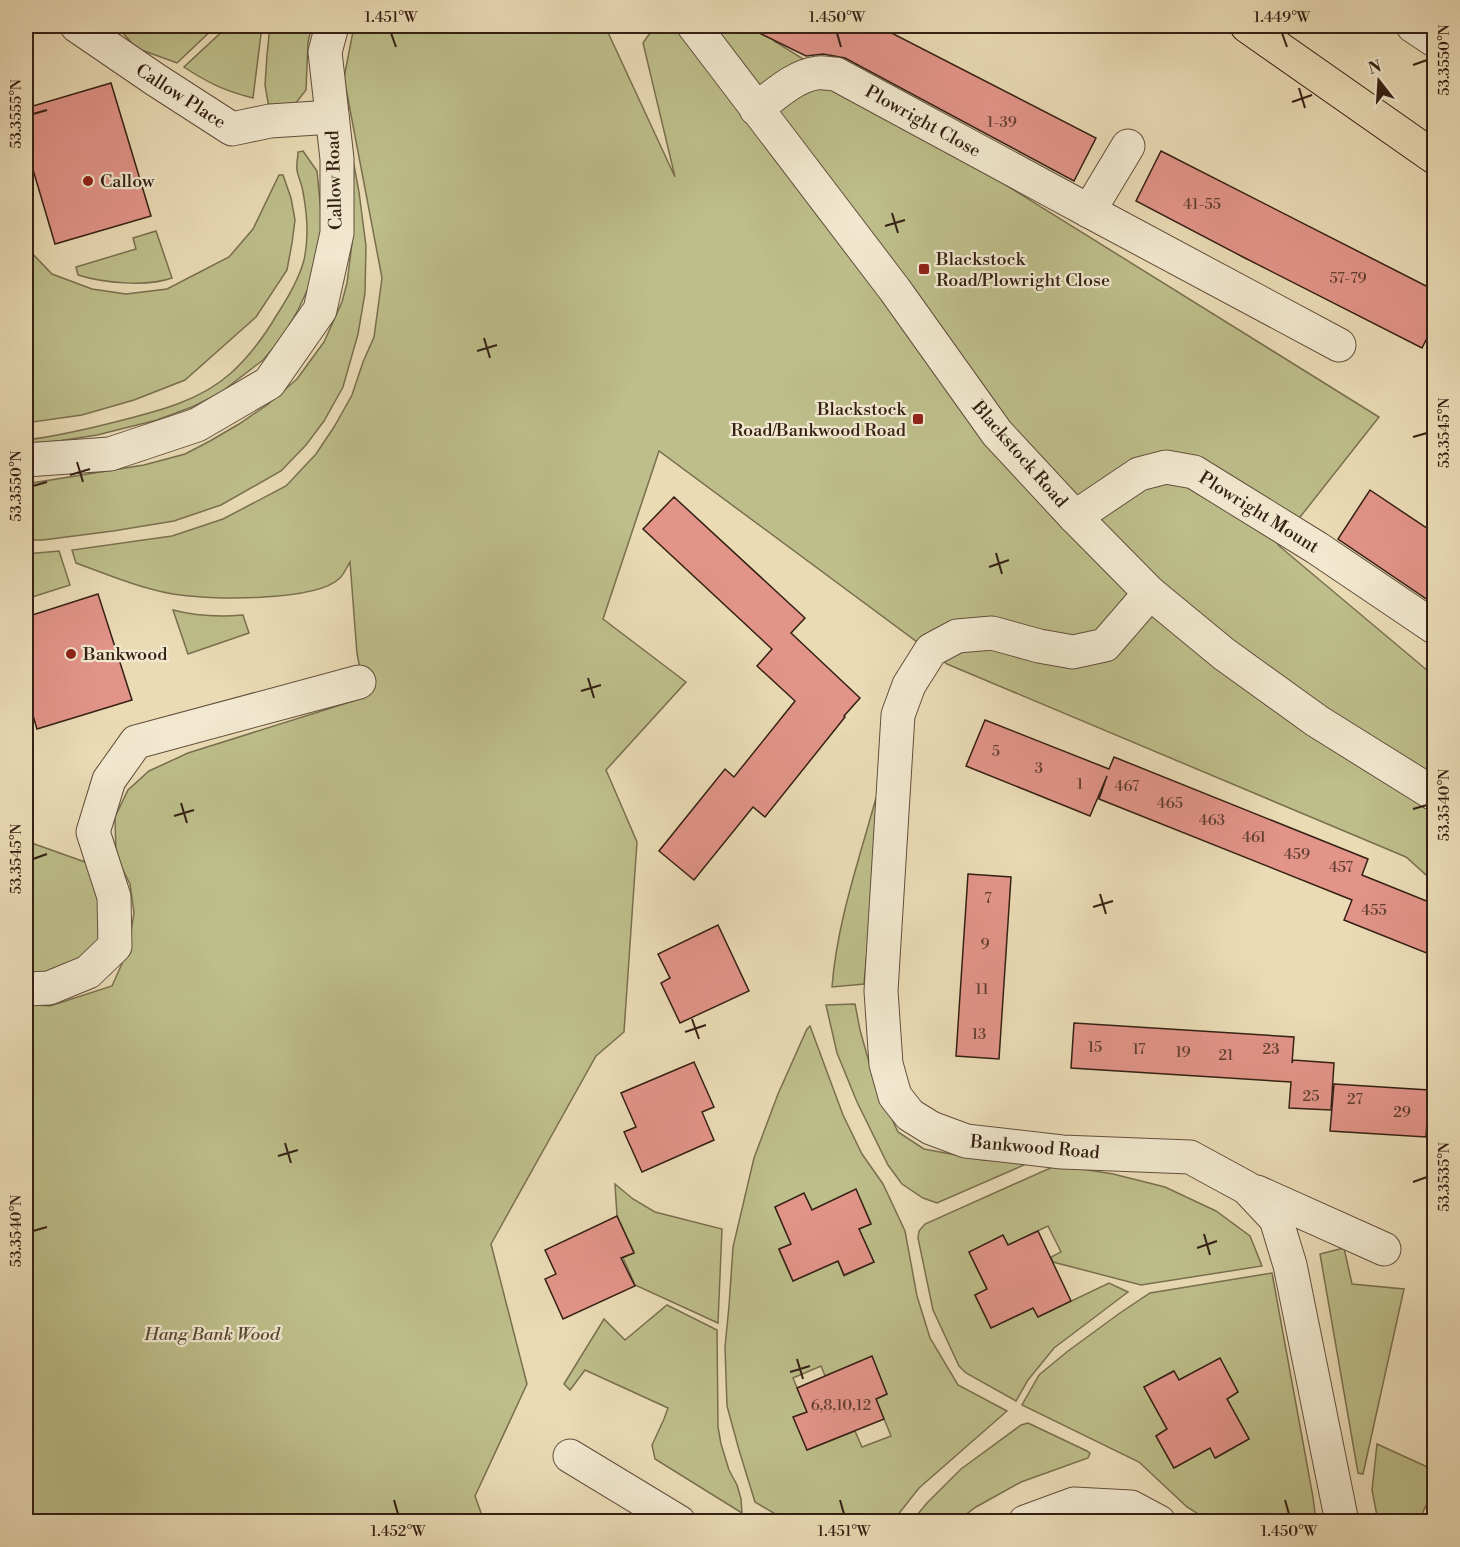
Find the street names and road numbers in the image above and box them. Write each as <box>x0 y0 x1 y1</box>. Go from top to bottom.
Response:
street label: Callow Place <box>131 59 230 134</box>
street label: Plowright Close <box>861 80 985 163</box>
street label: Callow Road <box>321 129 348 230</box>
street label: Blackstock Road <box>966 395 1073 513</box>
street label: Plowright Mount <box>1194 466 1324 559</box>
street label: Bankwood Road <box>968 1130 1101 1165</box>

